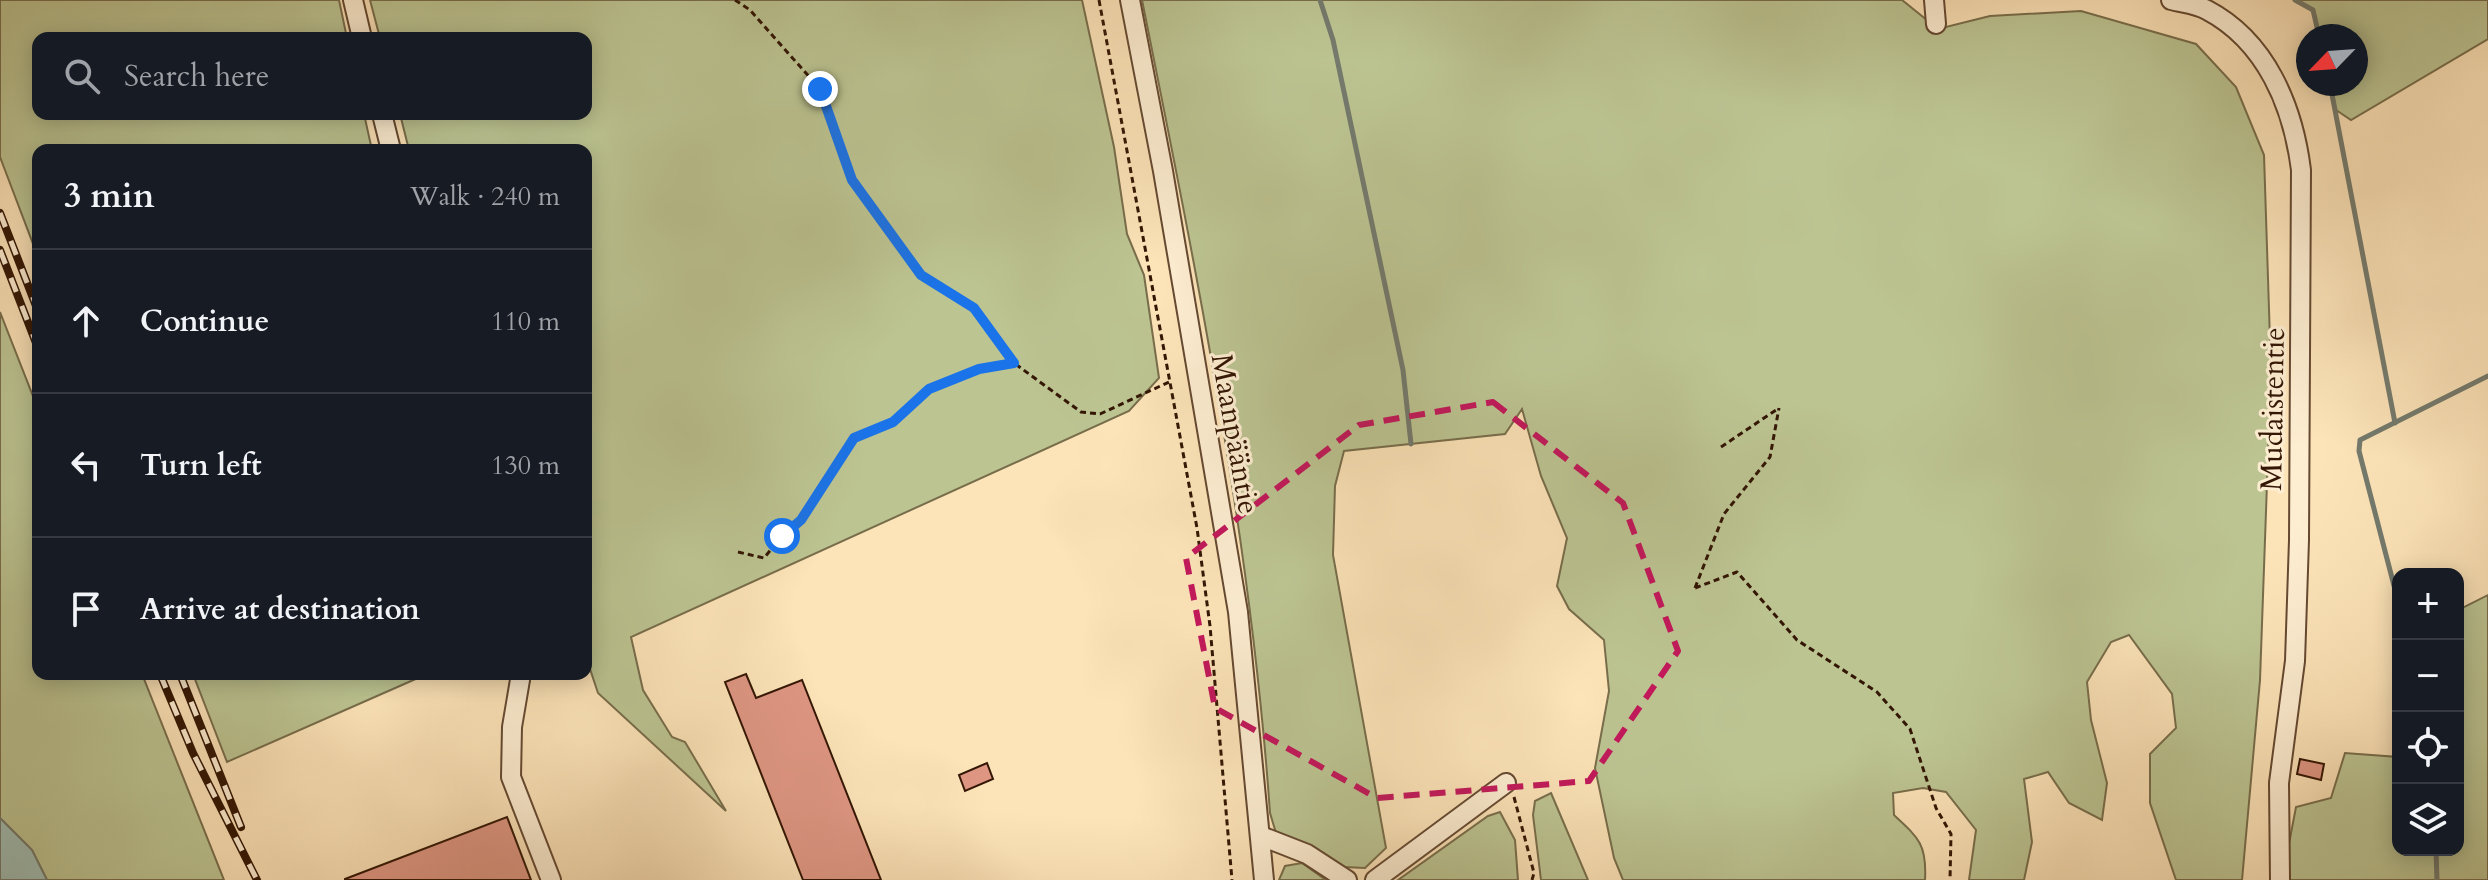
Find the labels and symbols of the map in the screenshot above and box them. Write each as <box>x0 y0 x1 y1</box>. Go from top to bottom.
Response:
north arrow <box>2296 24 2368 96</box>
route end <box>802 71 838 107</box>
street label: Mudaistentie <box>2251 327 2295 491</box>
street label: Maanpääntie <box>1201 351 1269 517</box>
route start <box>764 518 800 554</box>

